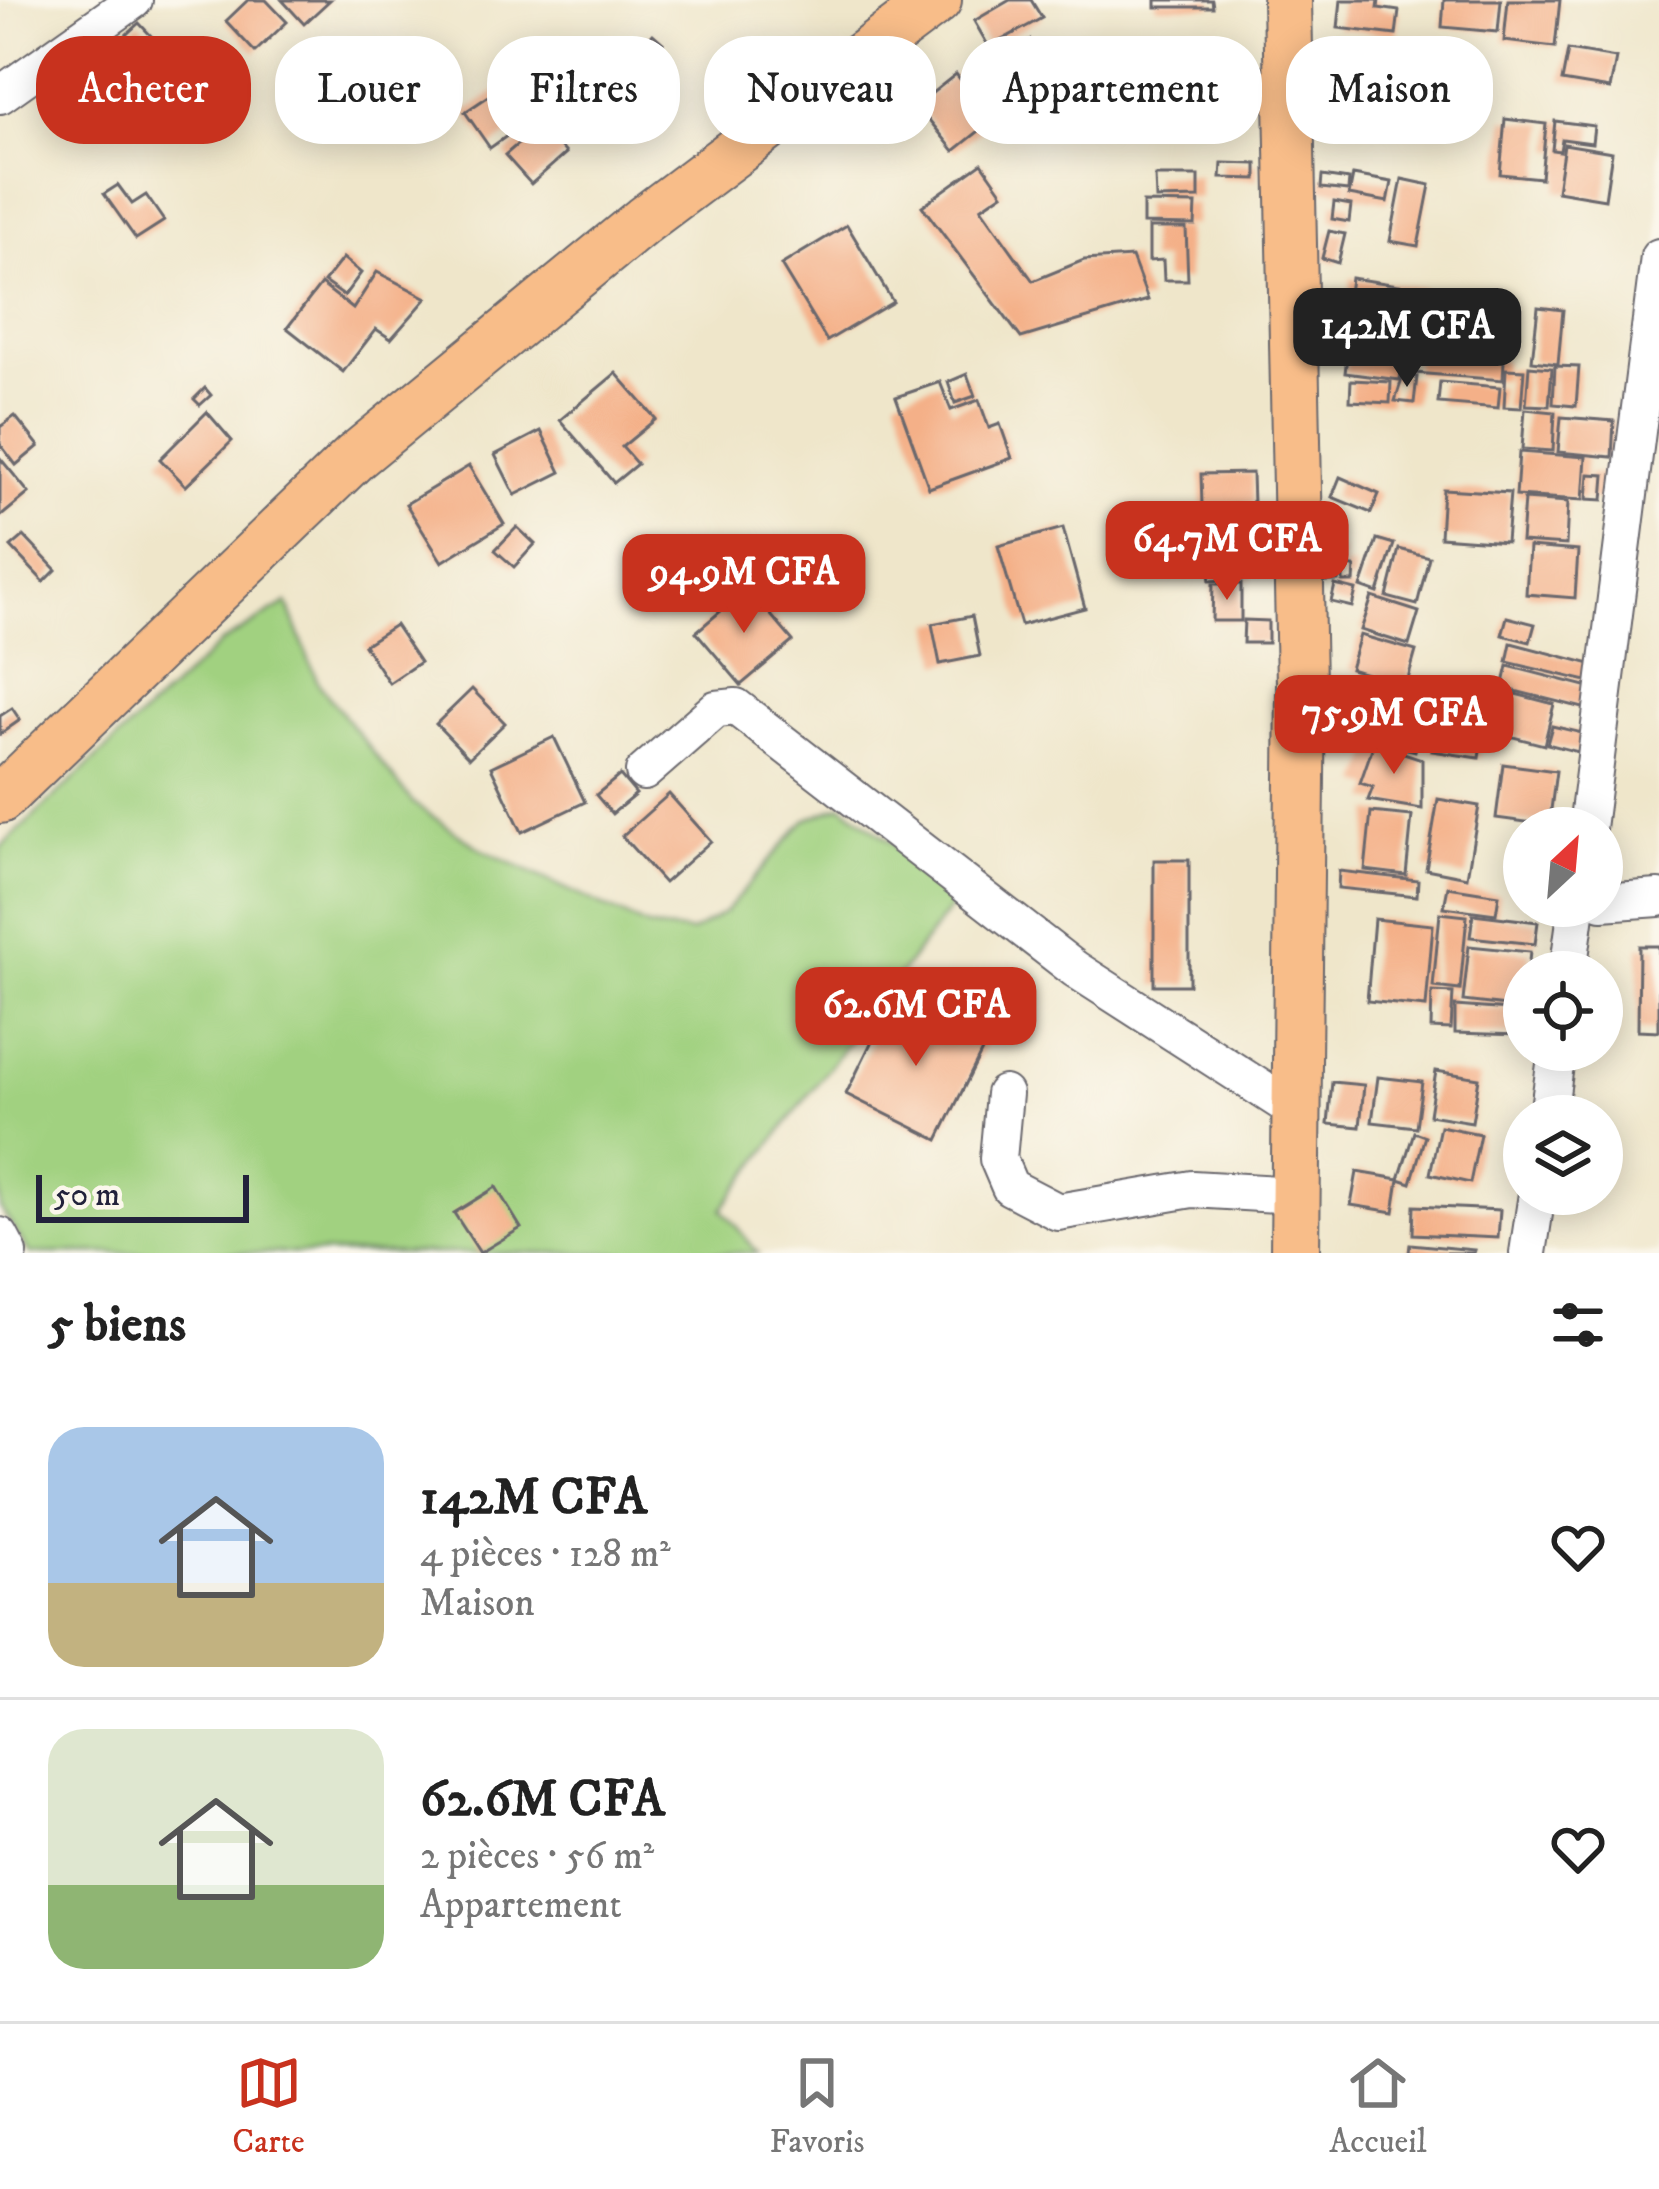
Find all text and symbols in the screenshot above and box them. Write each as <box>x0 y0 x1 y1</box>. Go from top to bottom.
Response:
chip: Acheter <box>36 36 251 144</box>
chip: Louer <box>275 36 463 144</box>
chip: Filtres <box>487 36 680 144</box>
chip: Nouveau <box>704 36 936 144</box>
chip: Appartement <box>960 36 1262 144</box>
chip: Maison <box>1286 36 1493 144</box>
pin: 142M CFA <box>1283 288 1531 390</box>
text: 142M CFA <box>1320 302 1494 351</box>
pin: 64.7M CFA <box>1090 501 1364 603</box>
text: 64.7M CFA <box>1133 515 1321 564</box>
pin: 94.9M CFA <box>607 534 881 636</box>
text: 94.9M CFA <box>649 548 839 597</box>
pin: 75.9M CFA <box>1257 675 1531 777</box>
text: 75.9M CFA <box>1302 689 1486 738</box>
north arrow <box>1503 807 1623 927</box>
map controls <box>1503 807 1623 1215</box>
button: locate <box>1503 951 1623 1071</box>
pin: 62.6M CFA <box>779 967 1053 1069</box>
text: 62.6M CFA <box>822 981 1010 1030</box>
button: layers <box>1503 1095 1623 1215</box>
scale bar <box>36 1169 249 1222</box>
text: 50 m <box>54 1175 120 1216</box>
icon: filters <box>1545 1292 1611 1358</box>
text: 5 biens <box>48 1293 186 1357</box>
text: 142M CFA <box>420 1466 647 1530</box>
icon: home <box>144 1475 288 1619</box>
icon: heart <box>1545 1514 1611 1580</box>
text: 4 pièces · 128 m² <box>420 1530 671 1579</box>
text: Maison <box>420 1579 535 1628</box>
text: 62.6M CFA <box>420 1768 665 1832</box>
icon: home <box>144 1777 288 1921</box>
icon: heart <box>1545 1816 1611 1882</box>
text: 2 pièces · 56 m² <box>420 1832 654 1881</box>
text: Appartement <box>420 1881 622 1930</box>
tab: Carte <box>232 2050 305 2163</box>
tab: Favoris <box>769 2050 865 2163</box>
tab: Accueil <box>1329 2050 1427 2163</box>

